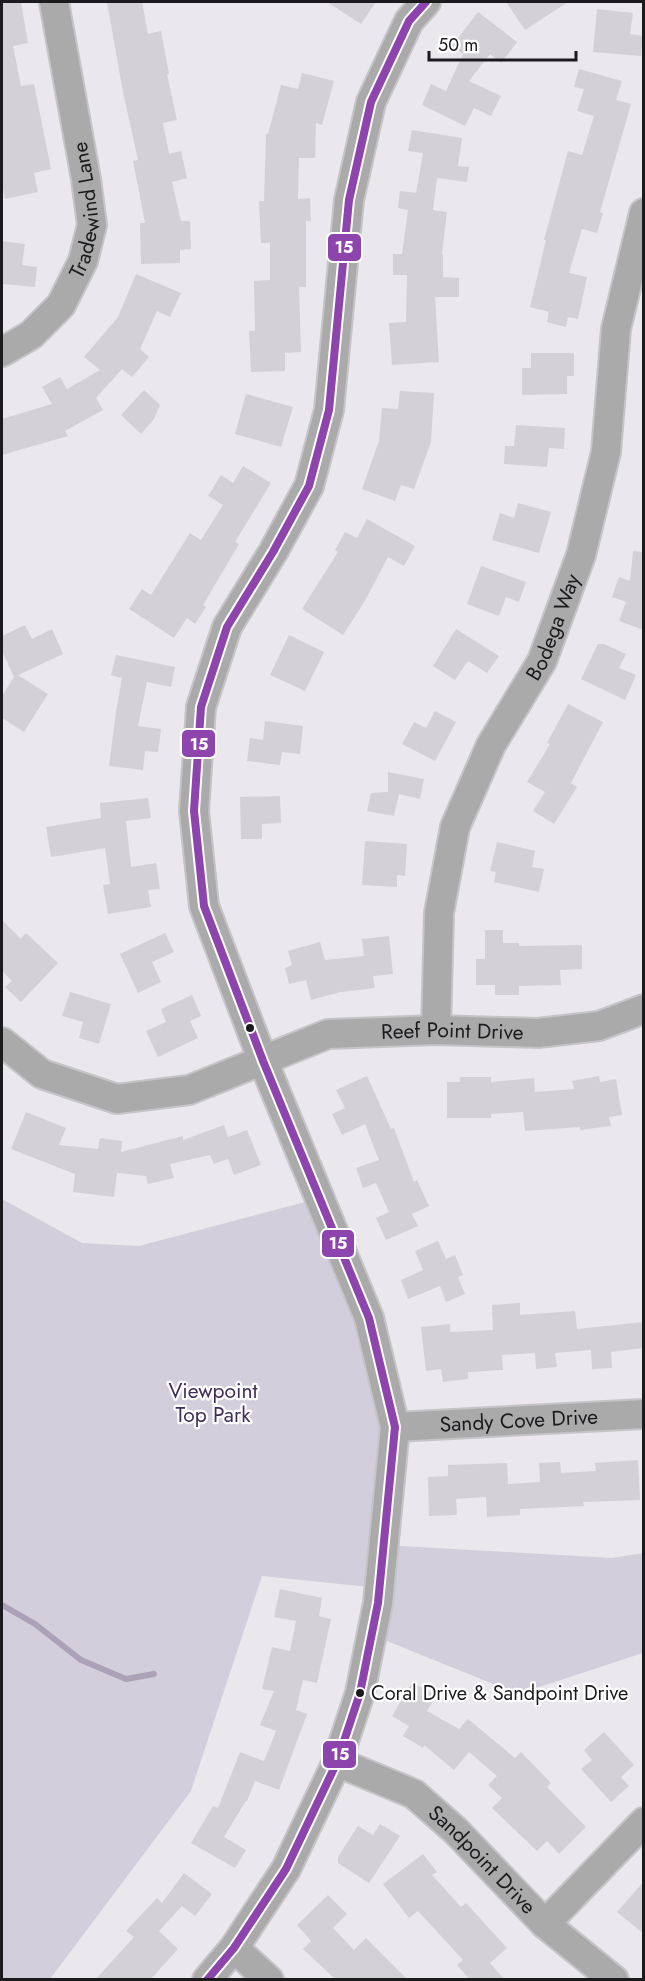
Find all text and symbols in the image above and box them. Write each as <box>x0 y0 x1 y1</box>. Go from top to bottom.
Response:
scale bar <box>429 24 576 62</box>
text: 50 m <box>438 32 478 58</box>
street label: Tradewind Lane <box>62 139 108 283</box>
line badge: 15 <box>327 233 362 262</box>
text: 15 <box>335 236 353 259</box>
street label: Bodega Way <box>519 569 588 686</box>
line badge: 15 <box>181 729 216 758</box>
text: 15 <box>190 733 208 756</box>
street label: Reef Point Drive <box>380 1015 524 1048</box>
unlabelled marker <box>244 1022 256 1034</box>
line badge: 15 <box>321 1229 355 1258</box>
text: 15 <box>329 1232 347 1255</box>
park label: Viewpoint Top Park <box>168 1376 258 1430</box>
street label: Sandy Cove Drive <box>439 1401 599 1440</box>
place label: Coral Drive & Sandpoint Drive <box>371 1679 628 1708</box>
marker: Coral Drive & Sandpoint Drive <box>354 1687 366 1699</box>
line badge: 15 <box>322 1740 357 1769</box>
text: 15 <box>331 1743 349 1766</box>
street label: Sandpoint Drive <box>422 1798 543 1921</box>

